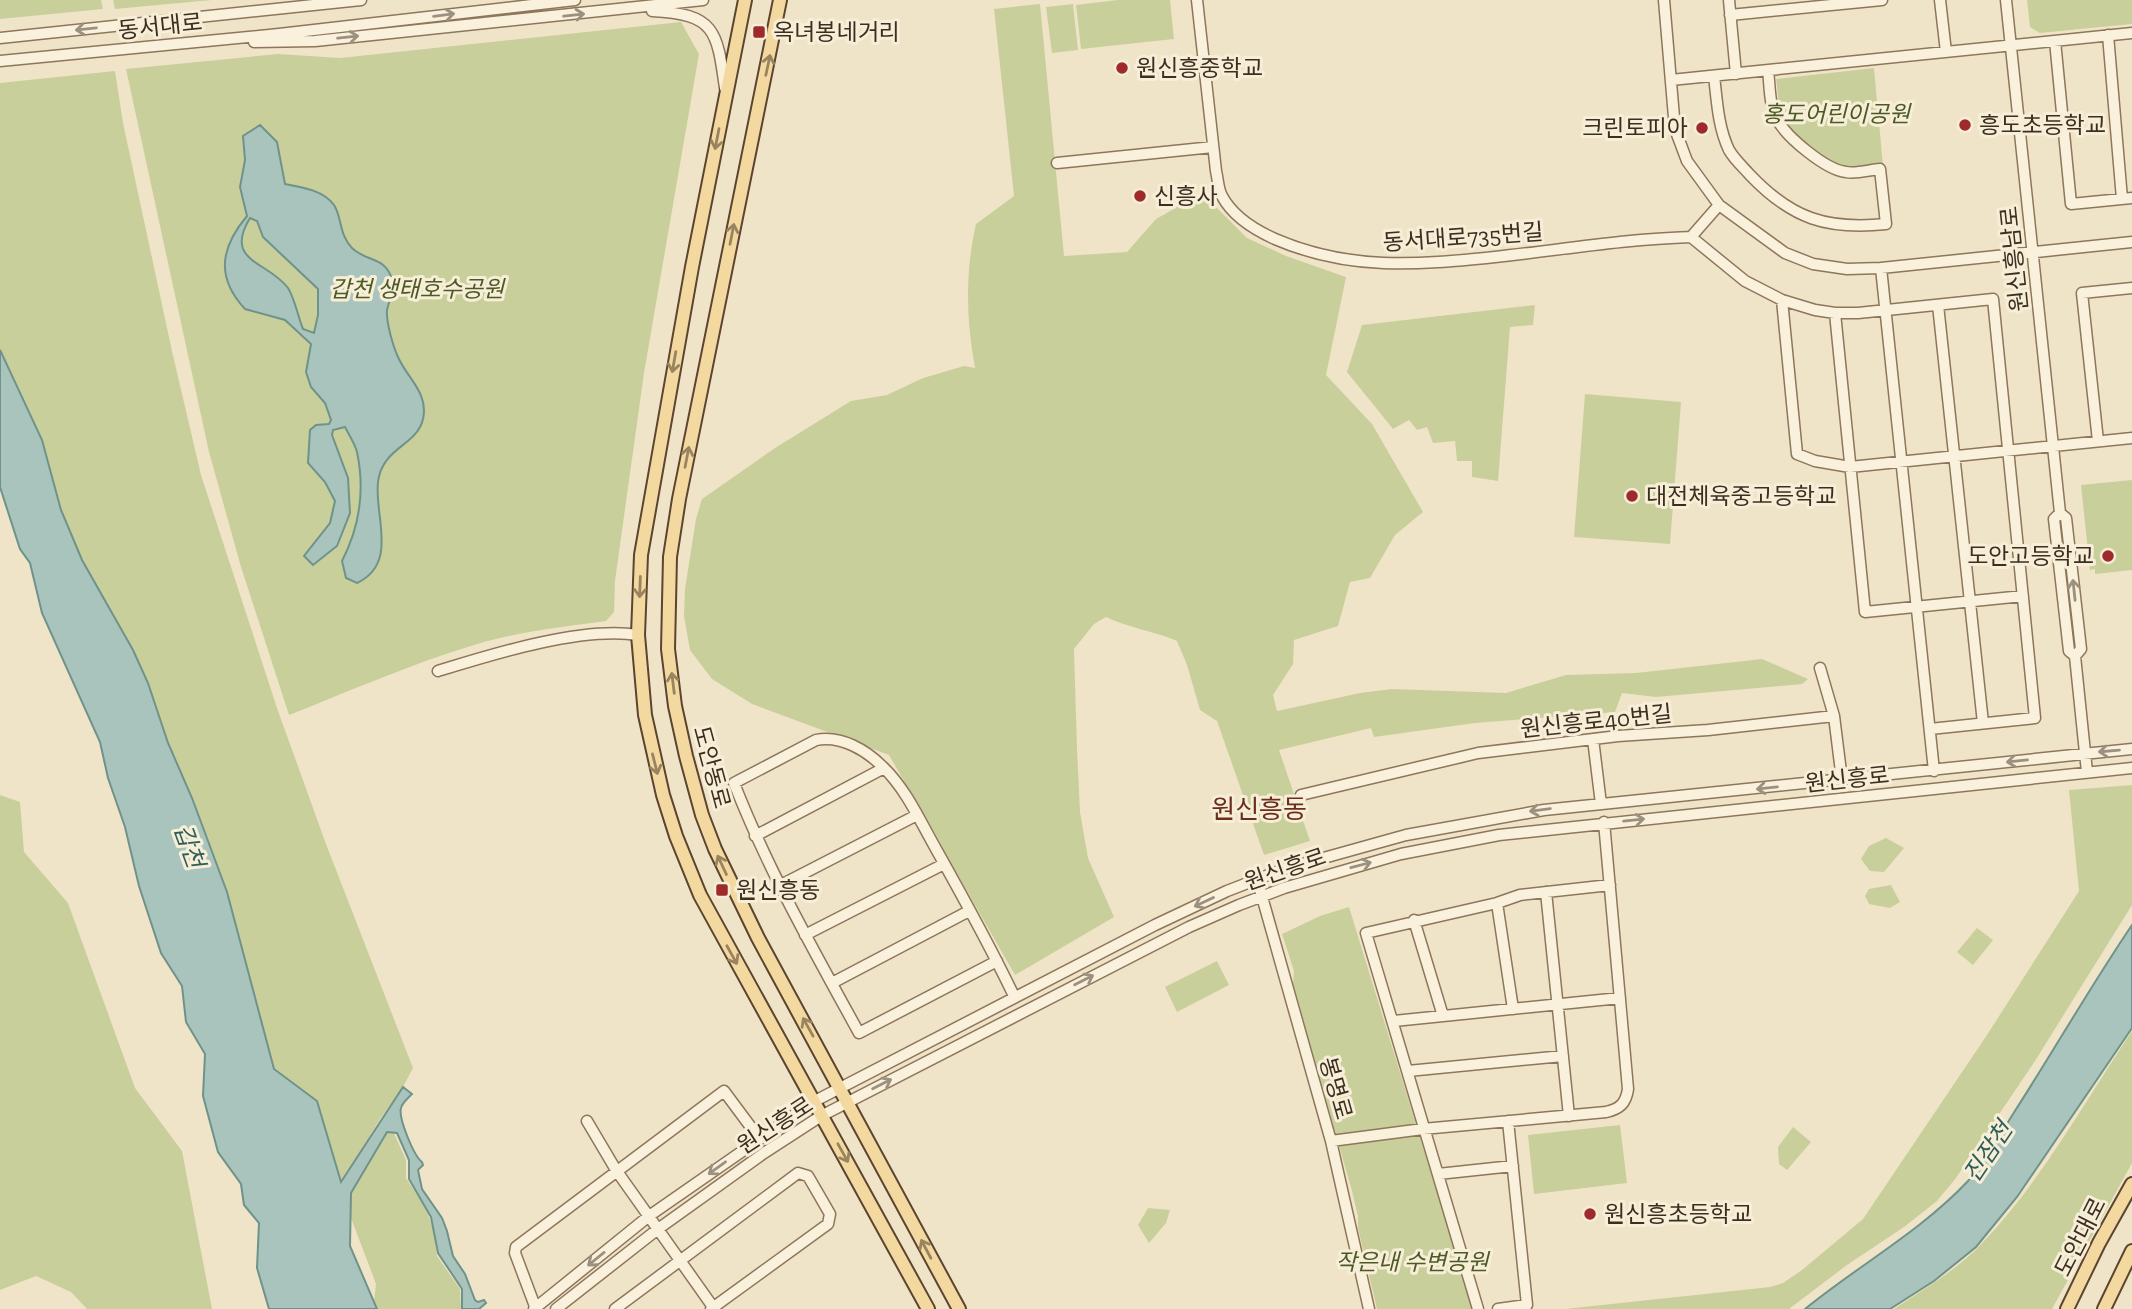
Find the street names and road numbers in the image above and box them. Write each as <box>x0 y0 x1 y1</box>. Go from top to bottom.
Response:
street label: 동서대로 <box>116 8 204 44</box>
street label: 원신흥남로 <box>1995 205 2033 313</box>
street label: 동서대로735번길 <box>1382 217 1544 257</box>
street label: 원신흥로40번길 <box>1519 699 1673 743</box>
street label: 도안동로 <box>688 722 736 812</box>
street label: 원신흥로 <box>1803 761 1891 797</box>
street label: 원신흥로 <box>1240 842 1330 896</box>
street label: 봉명로 <box>1314 1054 1358 1122</box>
street label: 원신흥로 <box>732 1090 818 1160</box>
street label: 도안대로 <box>2048 1193 2112 1281</box>

